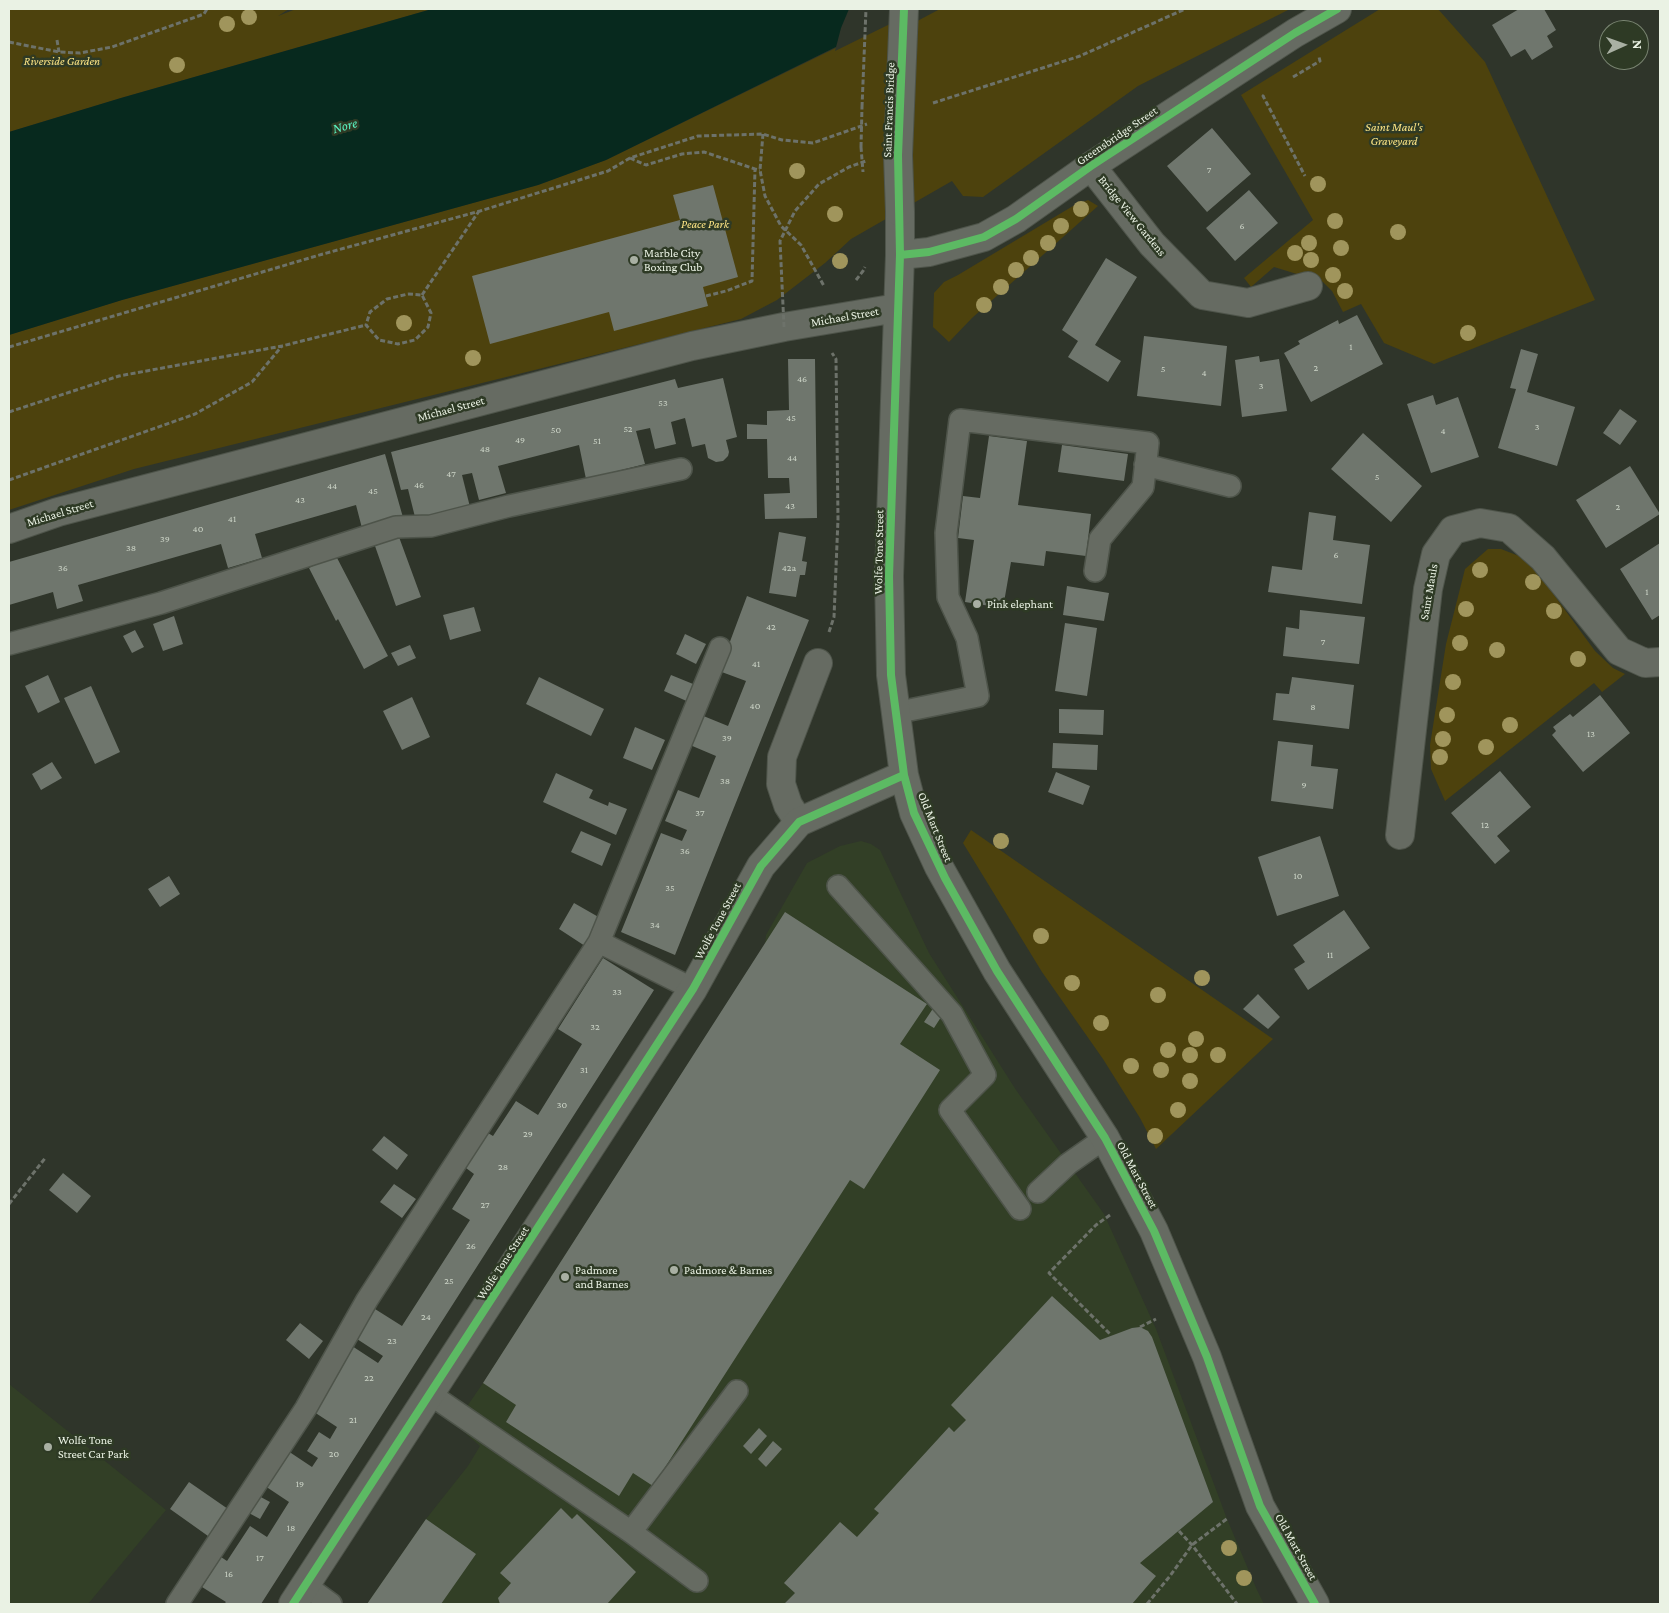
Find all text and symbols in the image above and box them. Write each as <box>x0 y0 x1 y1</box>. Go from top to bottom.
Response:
north arrow <box>1599 20 1649 70</box>
text: N <box>1630 39 1646 50</box>
park label: Riverside Garden <box>24 54 100 68</box>
street label: Saint Francis Bridge <box>880 62 898 158</box>
street label: Greensbridge Street <box>1074 104 1160 168</box>
water label: Nore <box>331 115 359 137</box>
park label: Saint Maul's Graveyard <box>1365 120 1423 148</box>
house number: 7 <box>1207 164 1211 176</box>
street label: Bridge View Gardens <box>1095 173 1169 259</box>
park label: Peace Park <box>681 217 729 231</box>
house number: 6 <box>1239 220 1245 232</box>
place label: Marble City Boxing Club <box>644 246 702 274</box>
marker: Marble City Boxing Club <box>628 254 640 266</box>
street label: Michael Street <box>810 304 880 330</box>
house number: 1 <box>1349 341 1353 353</box>
house number: 2 <box>1314 362 1318 374</box>
house number: 5 <box>1161 363 1165 375</box>
house number: 4 <box>1201 367 1207 379</box>
house number: 46 <box>797 373 807 385</box>
house number: 3 <box>1259 380 1263 392</box>
street label: Michael Street <box>416 393 486 425</box>
house number: 53 <box>658 397 668 409</box>
house number: 45 <box>786 412 796 424</box>
house number: 3 <box>1535 421 1539 433</box>
house number: 52 <box>623 423 633 435</box>
house number: 50 <box>551 424 561 436</box>
house number: 4 <box>1440 425 1446 437</box>
house number: 49 <box>515 434 525 446</box>
house number: 51 <box>593 435 601 447</box>
house number: 48 <box>480 443 490 455</box>
house number: 44 <box>787 452 797 464</box>
house number: 47 <box>446 468 456 480</box>
house number: 5 <box>1375 471 1379 483</box>
house number: 46 <box>414 479 424 491</box>
house number: 44 <box>327 480 337 492</box>
house number: 45 <box>368 485 378 497</box>
house number: 43 <box>295 494 305 506</box>
street label: Michael Street <box>25 496 95 530</box>
house number: 43 <box>785 500 795 512</box>
house number: 2 <box>1616 501 1620 513</box>
street label: Wolfe Tone Street <box>871 510 887 594</box>
house number: 41 <box>228 513 236 525</box>
house number: 40 <box>193 523 203 535</box>
house number: 39 <box>160 533 170 545</box>
house number: 38 <box>126 542 136 554</box>
house number: 6 <box>1333 549 1339 561</box>
house number: 36 <box>58 562 68 574</box>
house number: 42a <box>782 562 796 574</box>
street label: Saint Mauls <box>1417 563 1441 621</box>
house number: 1 <box>1645 586 1649 598</box>
place label: Pink elephant <box>987 597 1053 611</box>
marker: Pink elephant <box>971 598 983 610</box>
house number: 42 <box>766 621 776 633</box>
house number: 7 <box>1321 636 1325 648</box>
house number: 41 <box>752 658 760 670</box>
house number: 40 <box>750 700 760 712</box>
house number: 8 <box>1310 701 1316 713</box>
house number: 13 <box>1587 728 1595 740</box>
house number: 39 <box>722 732 732 744</box>
house number: 38 <box>720 775 730 787</box>
house number: 9 <box>1301 779 1307 791</box>
street label: Old Mart Street <box>914 790 956 864</box>
house number: 37 <box>695 807 705 819</box>
house number: 12 <box>1481 819 1489 831</box>
house number: 36 <box>680 845 690 857</box>
house number: 10 <box>1294 870 1302 882</box>
street label: Wolfe Tone Street <box>692 880 744 962</box>
house number: 35 <box>665 882 675 894</box>
house number: 34 <box>650 919 660 931</box>
house number: 11 <box>1327 949 1333 961</box>
house number: 33 <box>612 986 622 998</box>
house number: 32 <box>590 1021 600 1033</box>
house number: 31 <box>580 1064 588 1076</box>
house number: 30 <box>557 1099 567 1111</box>
house number: 29 <box>523 1128 533 1140</box>
street label: Old Mart Street <box>1113 1139 1161 1211</box>
house number: 28 <box>498 1161 508 1173</box>
house number: 27 <box>480 1199 490 1211</box>
street label: Wolfe Tone Street <box>474 1224 532 1302</box>
house number: 26 <box>466 1240 476 1252</box>
place label: Padmore and Barnes <box>575 1263 628 1291</box>
place label: Padmore & Barnes <box>684 1263 772 1277</box>
marker: Padmore & Barnes <box>668 1264 680 1276</box>
marker: Padmore and Barnes <box>559 1271 571 1283</box>
house number: 25 <box>444 1275 454 1287</box>
house number: 24 <box>421 1311 431 1323</box>
house number: 23 <box>387 1335 397 1347</box>
house number: 22 <box>364 1372 374 1384</box>
house number: 21 <box>349 1414 357 1426</box>
place label: Wolfe Tone Street Car Park <box>58 1433 129 1461</box>
marker: Wolfe Tone Street Car Park <box>42 1441 54 1453</box>
house number: 20 <box>329 1448 339 1460</box>
house number: 19 <box>296 1478 304 1490</box>
street label: Old Mart Street <box>1272 1511 1320 1583</box>
house number: 18 <box>287 1522 295 1534</box>
house number: 17 <box>256 1552 264 1564</box>
house number: 16 <box>225 1568 233 1580</box>

